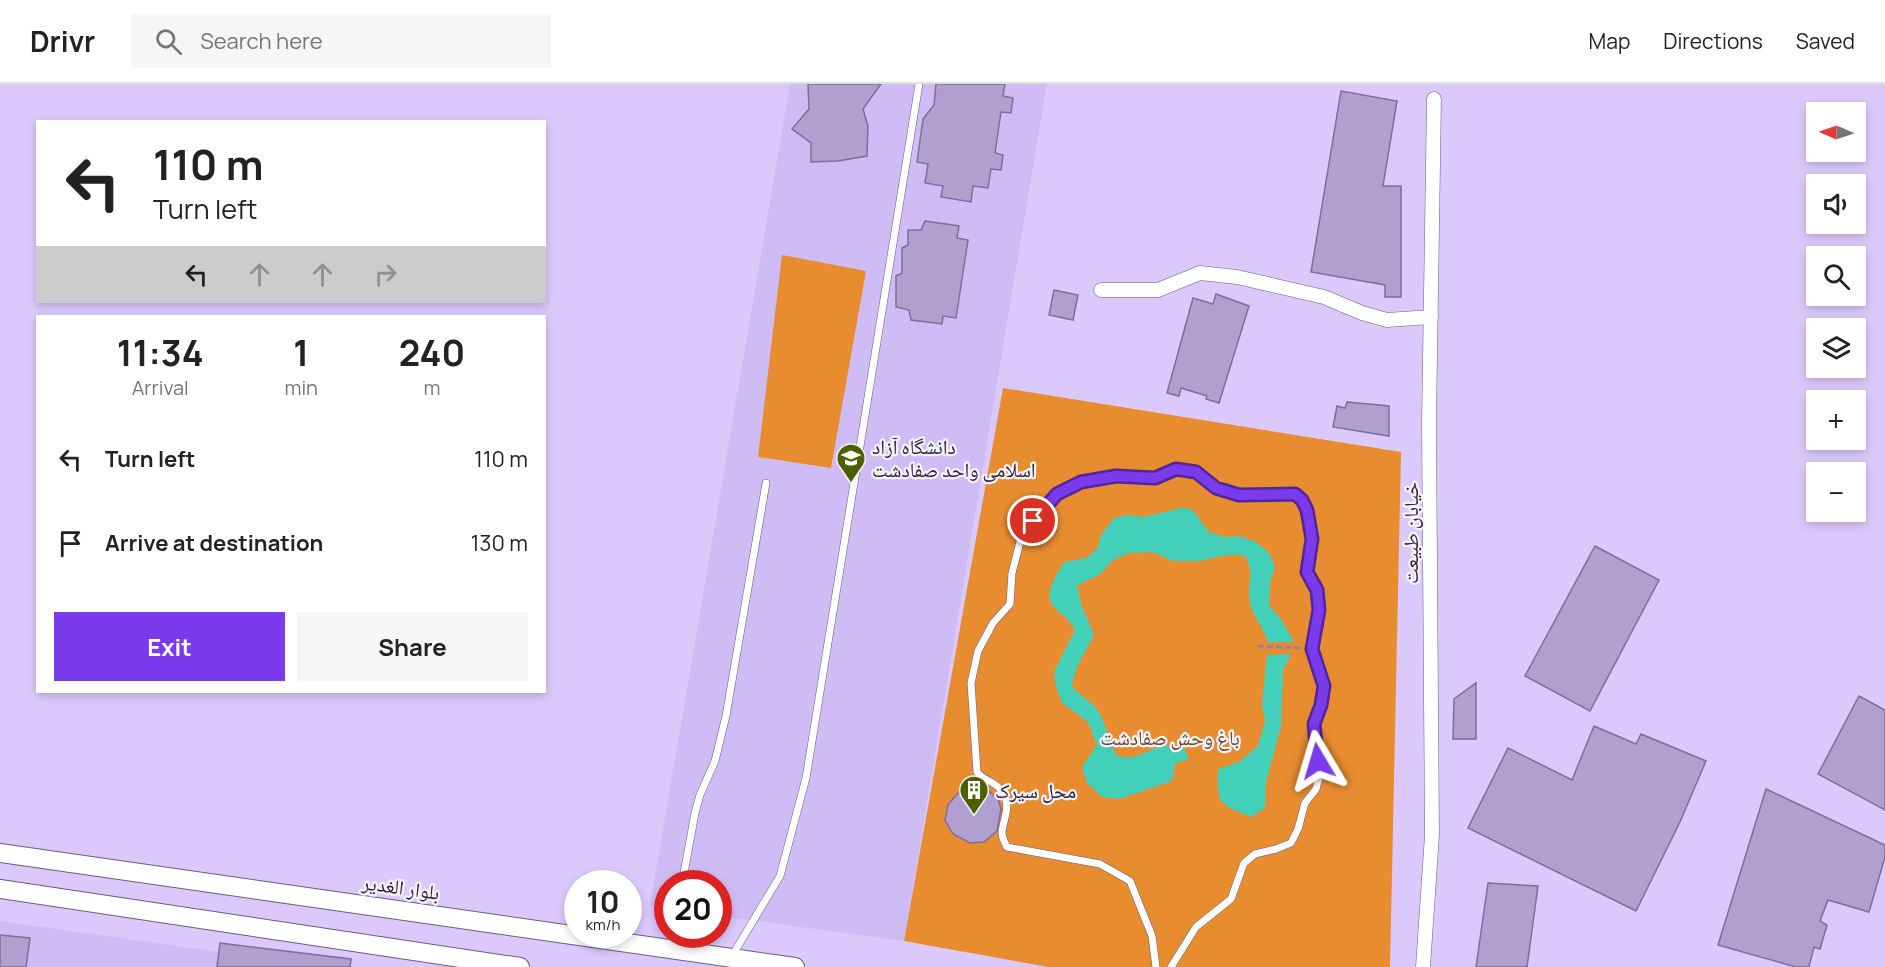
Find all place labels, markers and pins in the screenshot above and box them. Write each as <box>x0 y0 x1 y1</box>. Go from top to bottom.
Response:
place label: دانشگاه آزاد اسلامی واحد صفادشت <box>872 433 1036 483</box>
school or university icon: دانشگاه آزاد اسلامی واحد صفادشت <box>835 442 867 484</box>
pin <box>1007 495 1058 546</box>
building icon: محل سیرک <box>958 774 990 816</box>
place label: محل سیرک <box>995 777 1076 804</box>

